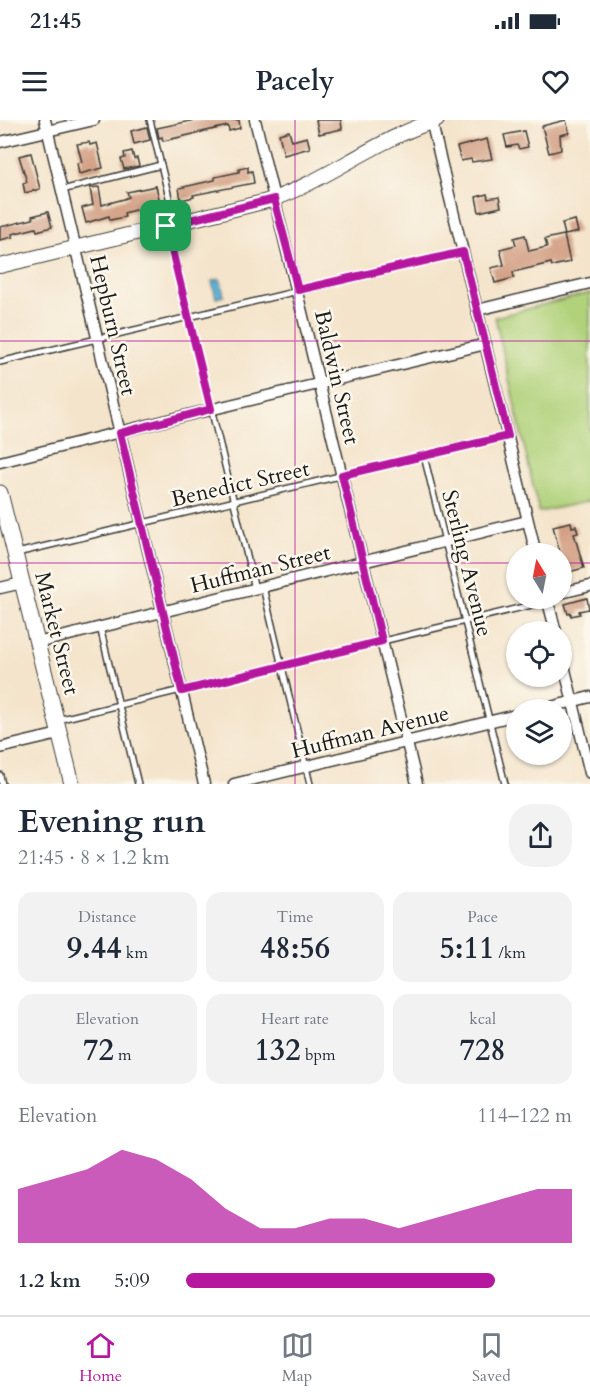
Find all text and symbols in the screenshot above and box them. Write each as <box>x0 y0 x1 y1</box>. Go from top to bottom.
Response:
text: 21:45 <box>30 6 81 36</box>
text: Pacely <box>256 63 334 100</box>
icon: menu <box>18 65 51 98</box>
icon: heart <box>539 65 572 98</box>
pin <box>140 200 191 251</box>
icon: arrive <box>149 209 182 242</box>
street label: Hepburn Street <box>82 252 144 398</box>
street label: Baldwin Street <box>307 307 367 447</box>
street label: Benedict Street <box>168 453 312 514</box>
street label: Sterling Avenue <box>434 487 500 640</box>
street label: Huffman Street <box>187 537 333 601</box>
north arrow <box>506 543 572 609</box>
map controls <box>506 543 572 765</box>
street label: Market Street <box>27 569 87 698</box>
button: locate <box>506 621 572 687</box>
street label: Huffman Avenue <box>288 698 452 766</box>
button: layers <box>506 699 572 765</box>
text: Evening run <box>18 799 206 844</box>
button: share <box>509 804 572 867</box>
text: 21:45 · 8 × 1.2 km <box>18 844 170 871</box>
text: Distance <box>78 906 137 928</box>
text: Time <box>276 906 314 928</box>
text: Pace <box>467 906 498 928</box>
text: 9.44 <box>67 928 122 969</box>
text: 48:56 <box>260 928 330 969</box>
text: 5:11 <box>439 928 494 969</box>
text: km <box>122 942 148 964</box>
text: /km <box>494 942 526 964</box>
text: Elevation <box>76 1008 139 1030</box>
text: Heart rate <box>261 1008 329 1030</box>
text: kcal <box>469 1008 496 1030</box>
text: 72 <box>83 1030 114 1071</box>
text: 132 <box>254 1030 301 1071</box>
text: 728 <box>460 1030 506 1071</box>
text: m <box>114 1044 132 1066</box>
text: bpm <box>301 1044 336 1066</box>
text: Elevation <box>18 1102 97 1129</box>
text: 114–122 m <box>477 1102 572 1129</box>
text: 1.2 km <box>18 1267 81 1294</box>
text: 5:09 <box>114 1267 150 1294</box>
tab: Home <box>79 1329 122 1387</box>
tab: Map <box>281 1329 314 1387</box>
tab: Saved <box>472 1329 511 1387</box>

